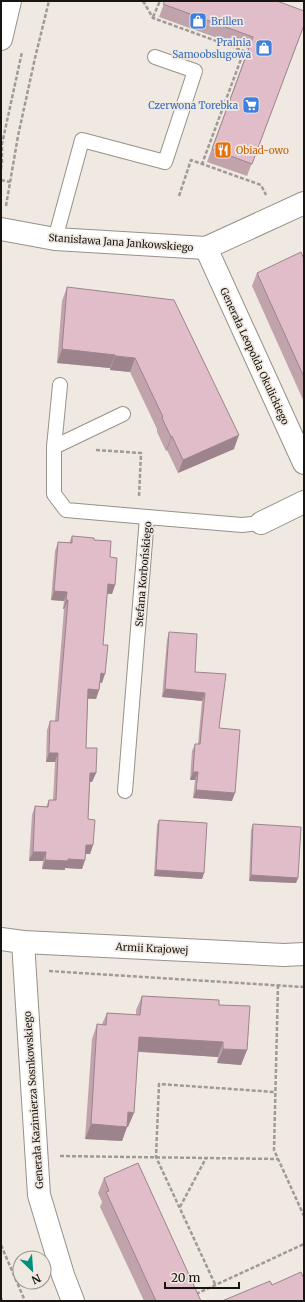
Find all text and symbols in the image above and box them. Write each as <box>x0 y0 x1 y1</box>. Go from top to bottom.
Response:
shop icon: Brillen <box>188 11 208 31</box>
place label: Brillen <box>211 15 244 28</box>
place label: Pralnia Samoobslugowa <box>172 36 252 61</box>
shop icon: Pralnia Samoobslugowa <box>254 38 274 58</box>
supermarket icon: Czerwona Torebka <box>241 95 261 115</box>
place label: Czerwona Torebka <box>148 99 239 112</box>
restaurant icon: Obiad-owo <box>213 140 233 160</box>
place label: Obiad-owo <box>236 144 289 157</box>
street label: Stanisława Jana Jankowskiego <box>48 231 194 254</box>
street label: Generała Leopolda Okulickiego <box>217 286 292 427</box>
street label: Stefana Korbońskiego <box>132 521 155 627</box>
street label: Armii Krajowej <box>114 940 189 957</box>
street label: Generała Kazimierza Sosnkowskiego <box>21 1010 46 1189</box>
north arrow <box>12 1250 52 1290</box>
scale bar <box>165 1264 239 1290</box>
text: 20 m <box>171 1270 200 1285</box>
text: N <box>29 1271 43 1287</box>

